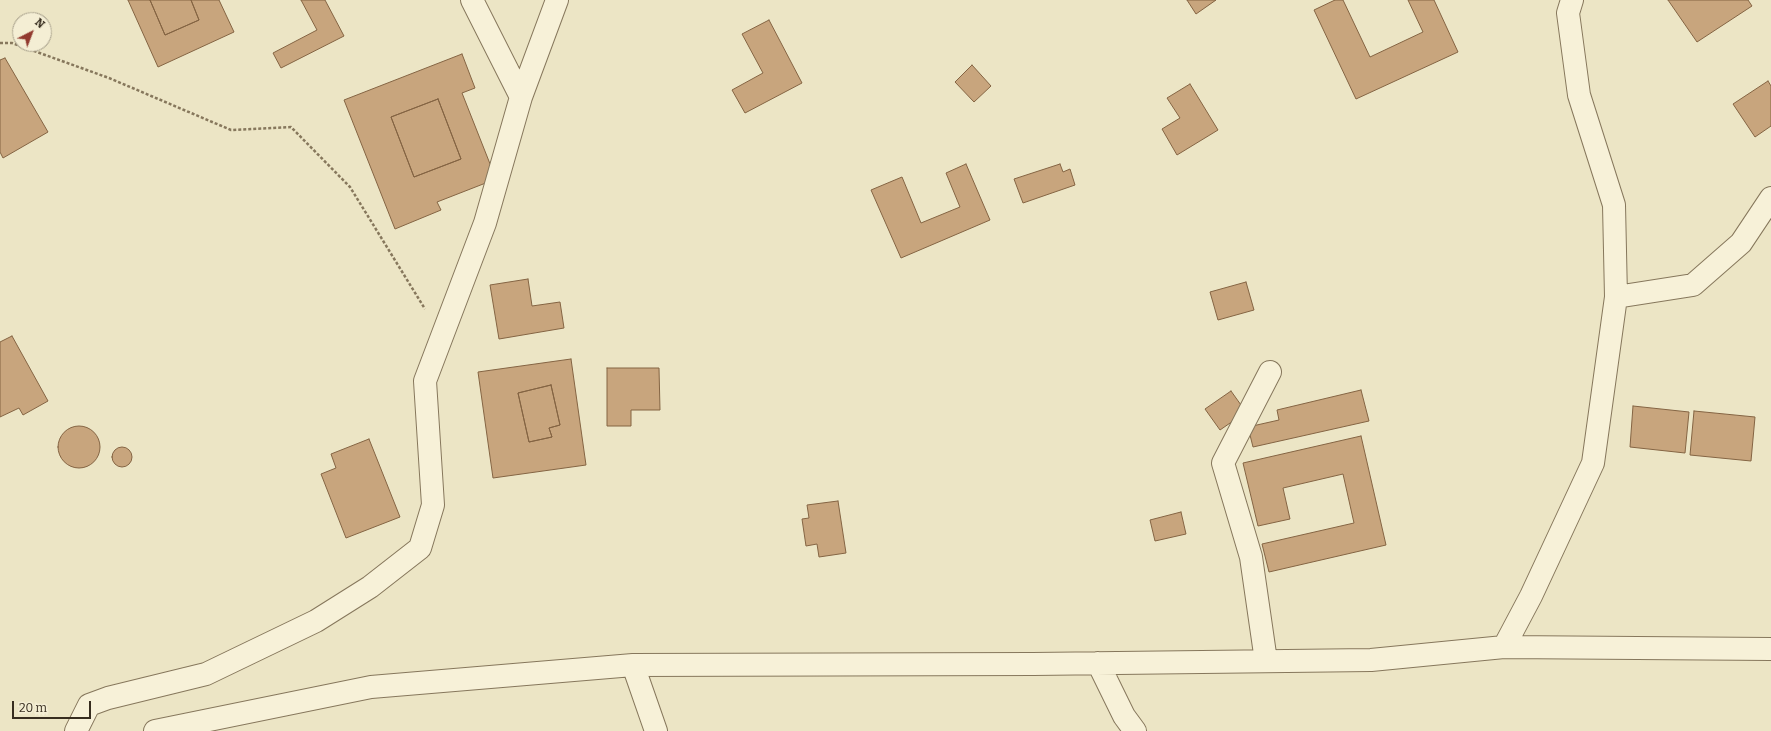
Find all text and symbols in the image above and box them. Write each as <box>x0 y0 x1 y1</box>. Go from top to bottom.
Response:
north arrow <box>12 12 52 52</box>
text: N <box>32 16 47 31</box>
scale bar <box>14 693 93 719</box>
text: 20 m <box>19 701 47 715</box>

